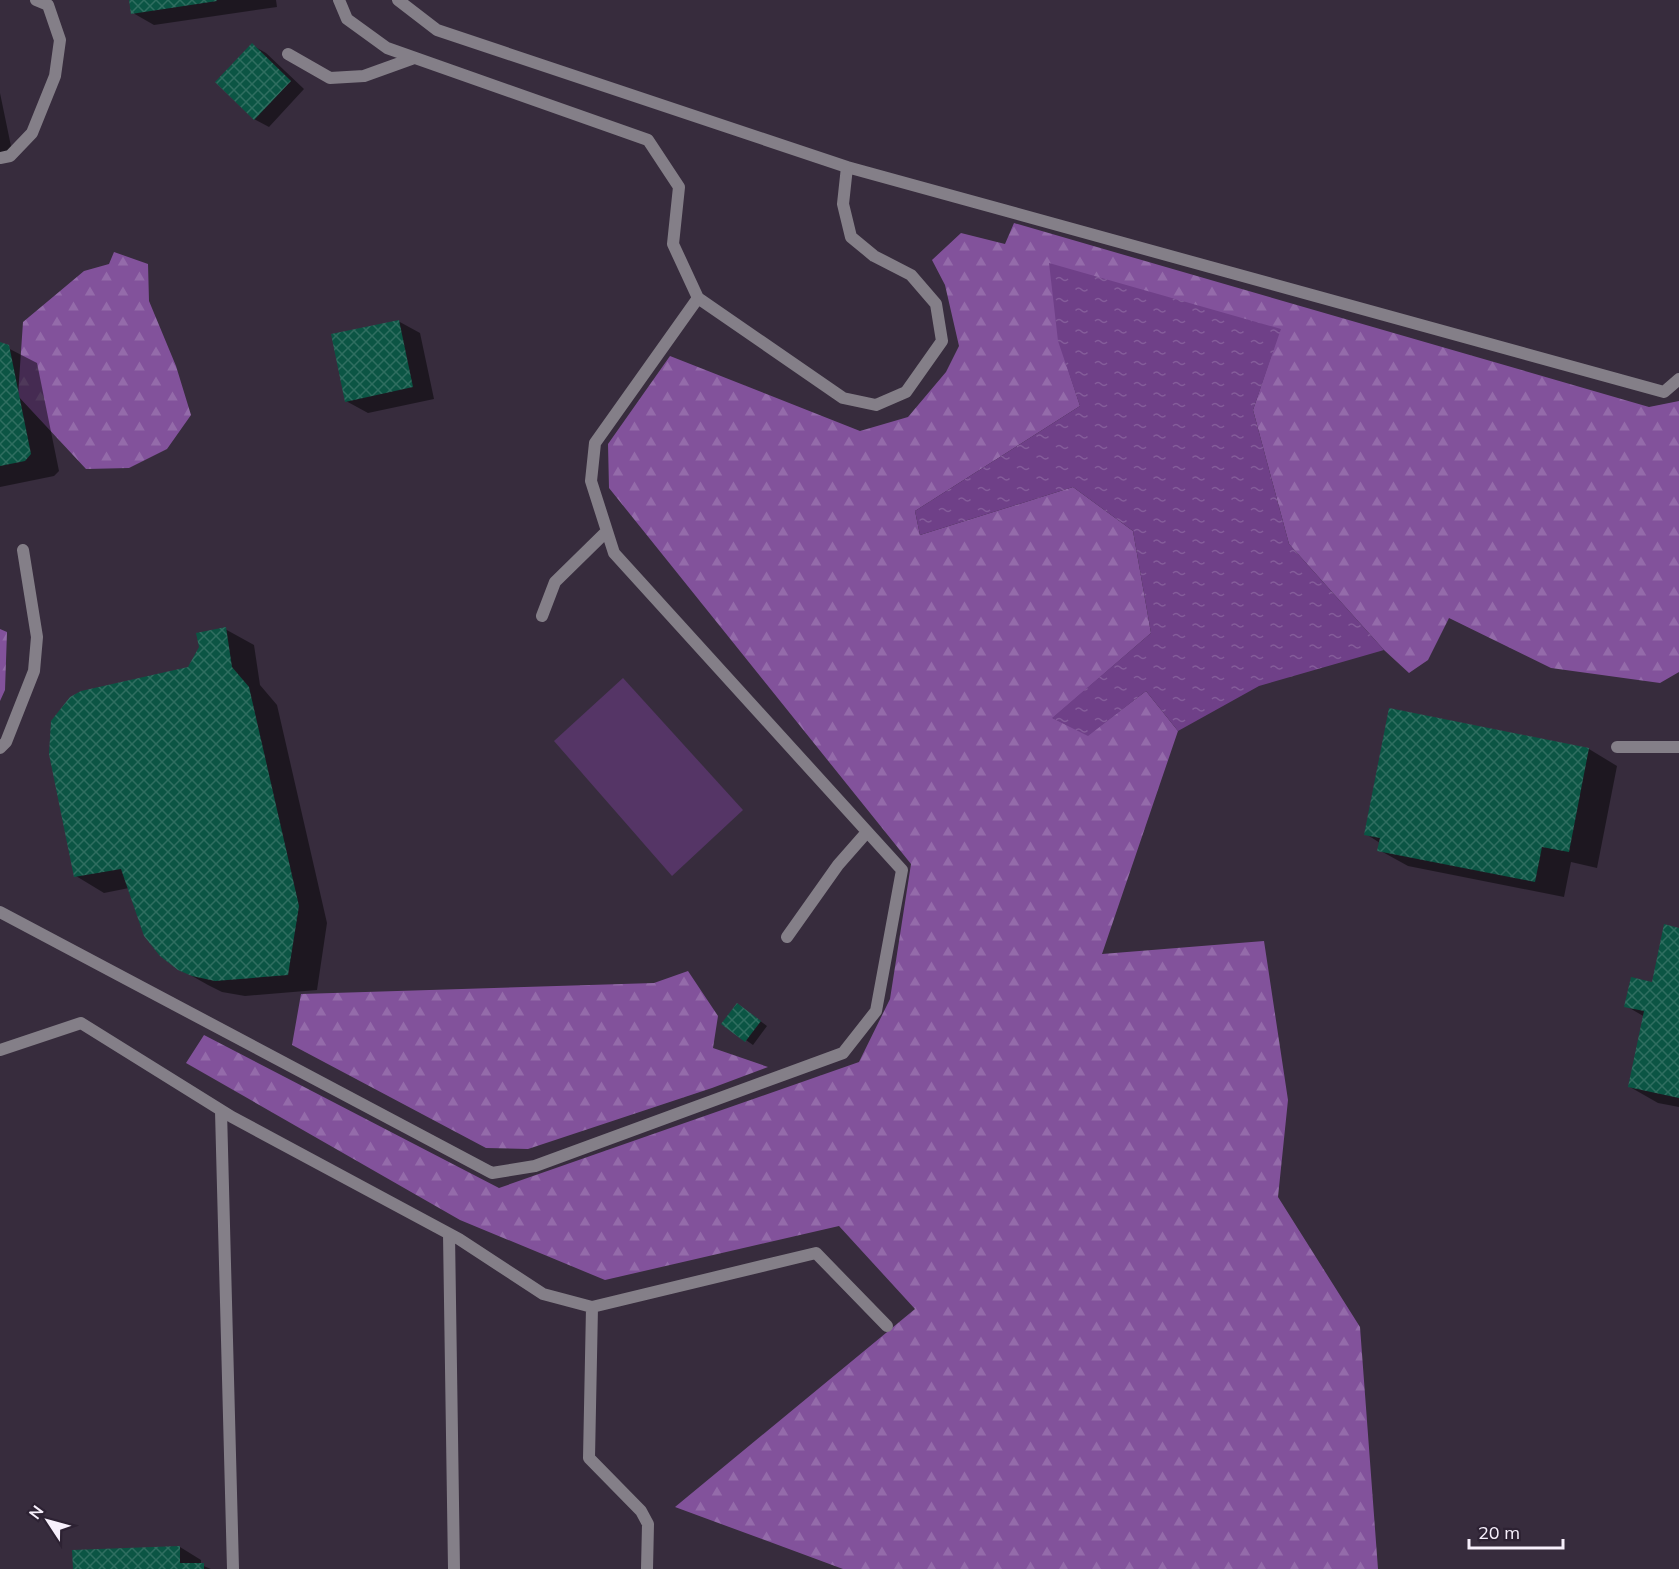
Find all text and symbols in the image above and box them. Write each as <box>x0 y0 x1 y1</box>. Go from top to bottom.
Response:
north arrow <box>18 1491 78 1551</box>
text: N <box>24 1501 48 1523</box>
scale bar <box>1469 1512 1564 1550</box>
text: 20 m <box>1478 1521 1520 1544</box>

